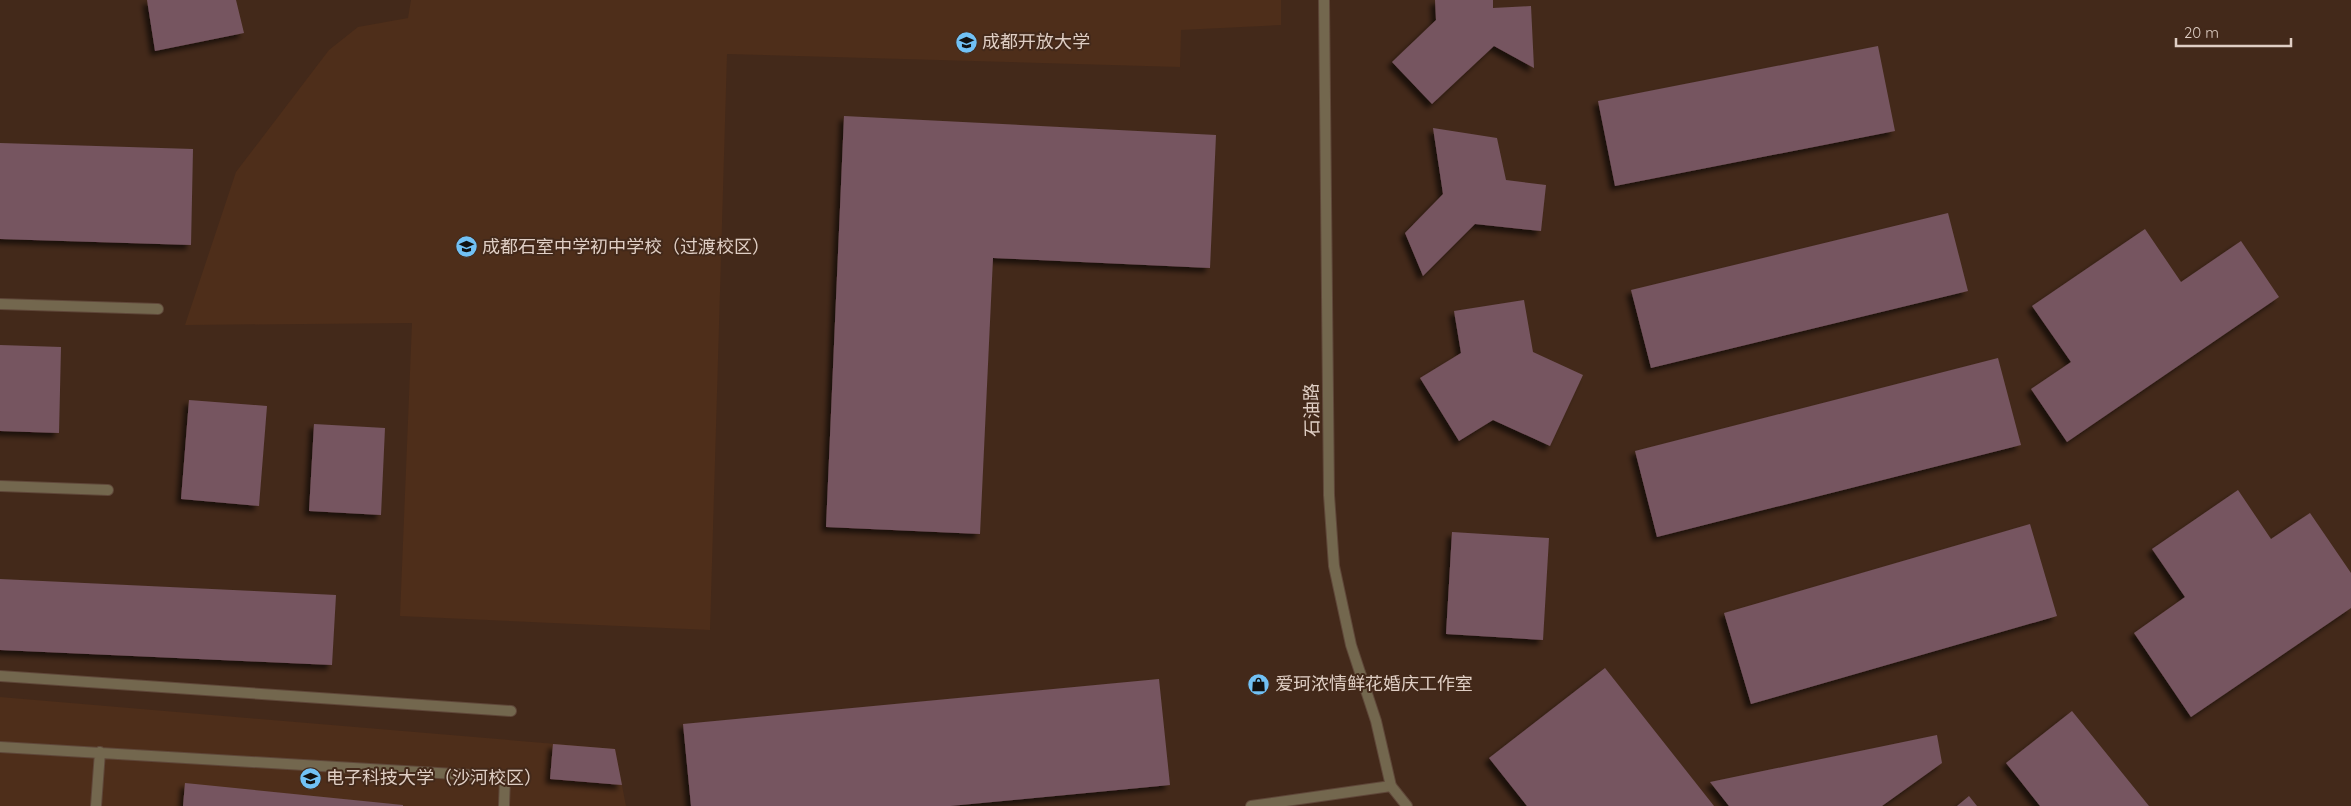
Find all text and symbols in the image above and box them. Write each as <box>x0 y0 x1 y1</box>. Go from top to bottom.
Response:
scale bar <box>2176 15 2291 47</box>
text: 20 m <box>2184 23 2219 42</box>
school or university icon: 成都开放大学 <box>954 30 978 54</box>
place label: 成都开放大学 <box>982 30 1090 53</box>
school or university icon: 成都石室中学初中学校（过渡校区） <box>454 235 478 259</box>
place label: 成都石室中学初中学校（过渡校区） <box>482 235 770 258</box>
street label: 石油路 <box>1300 383 1323 437</box>
shop icon: 爱珂浓情鲜花婚庆工作室 <box>1247 672 1271 696</box>
place label: 爱珂浓情鲜花婚庆工作室 <box>1275 672 1473 695</box>
school or university icon: 电子科技大学（沙河校区） <box>298 766 322 790</box>
place label: 电子科技大学（沙河校区） <box>326 766 542 789</box>

